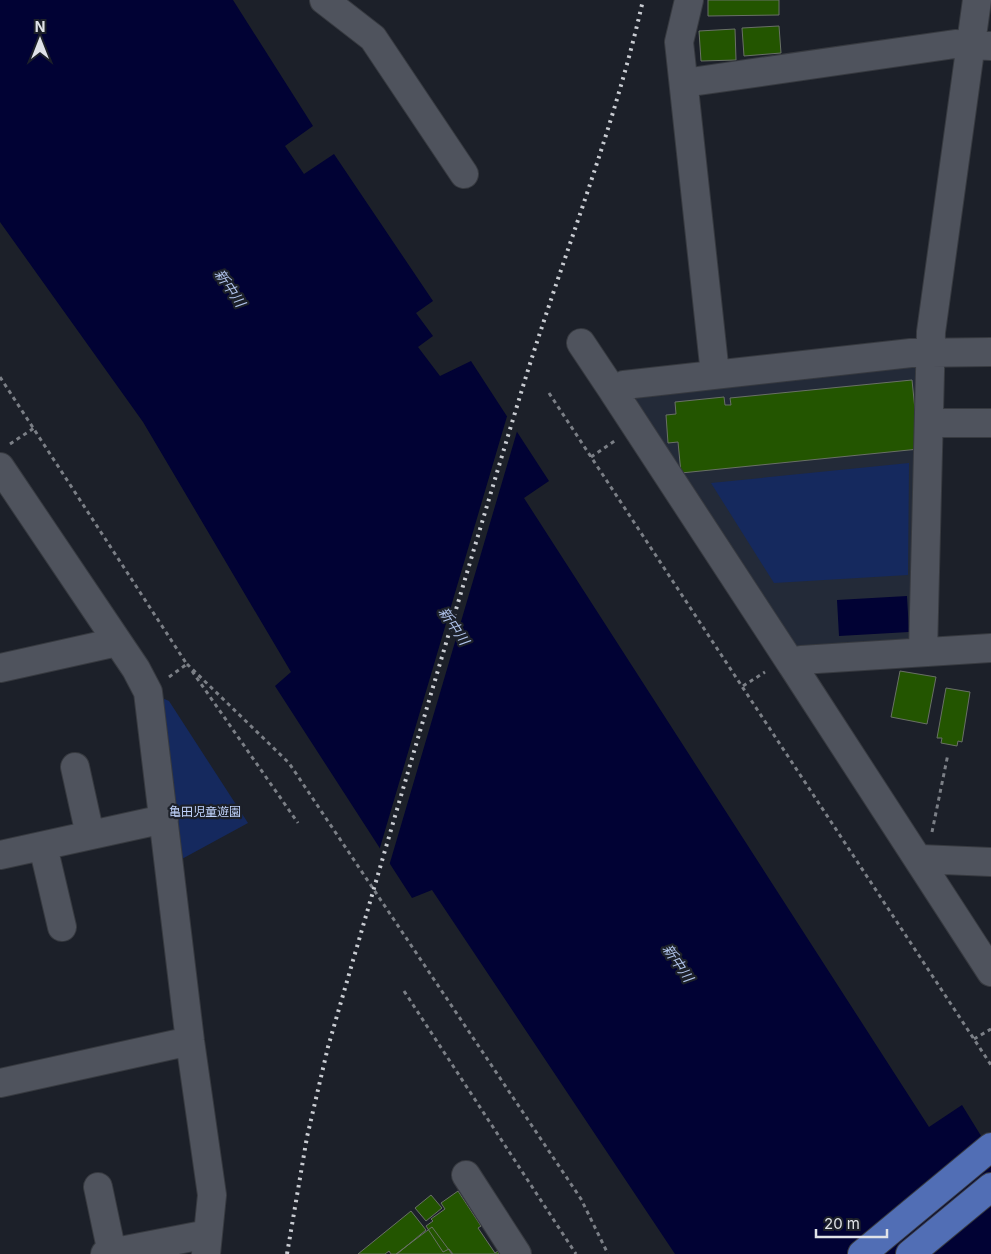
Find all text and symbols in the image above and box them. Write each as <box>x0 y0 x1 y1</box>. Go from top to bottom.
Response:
north arrow <box>15 15 65 65</box>
text: N <box>35 18 45 35</box>
water label: 新中川 <box>212 266 250 312</box>
water label: 新中川 <box>436 604 474 650</box>
park label: 亀田児童遊園 <box>169 804 241 819</box>
water label: 新中川 <box>660 941 698 987</box>
scale bar <box>816 1206 887 1238</box>
text: 20 m <box>824 1214 860 1233</box>

